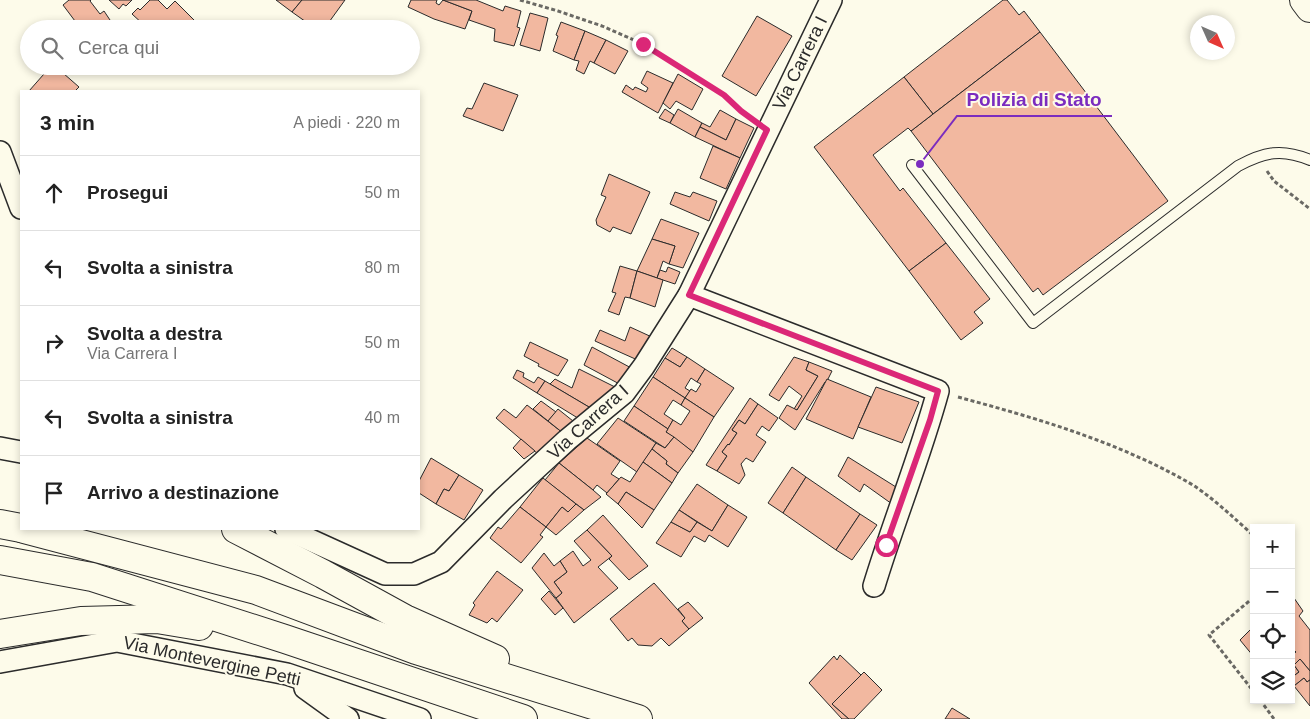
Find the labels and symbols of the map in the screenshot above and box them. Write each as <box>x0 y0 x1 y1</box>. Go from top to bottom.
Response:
street label: Via Carrera I <box>769 13 831 113</box>
north arrow <box>1190 15 1235 60</box>
route end <box>632 33 655 56</box>
callout: Polizia di Stato <box>957 82 1112 116</box>
text: Polizia di Stato <box>966 89 1102 110</box>
street label: Via Carrera I <box>544 381 632 463</box>
route start <box>875 534 898 557</box>
street label: Via Montevergine Petti <box>122 632 302 690</box>

